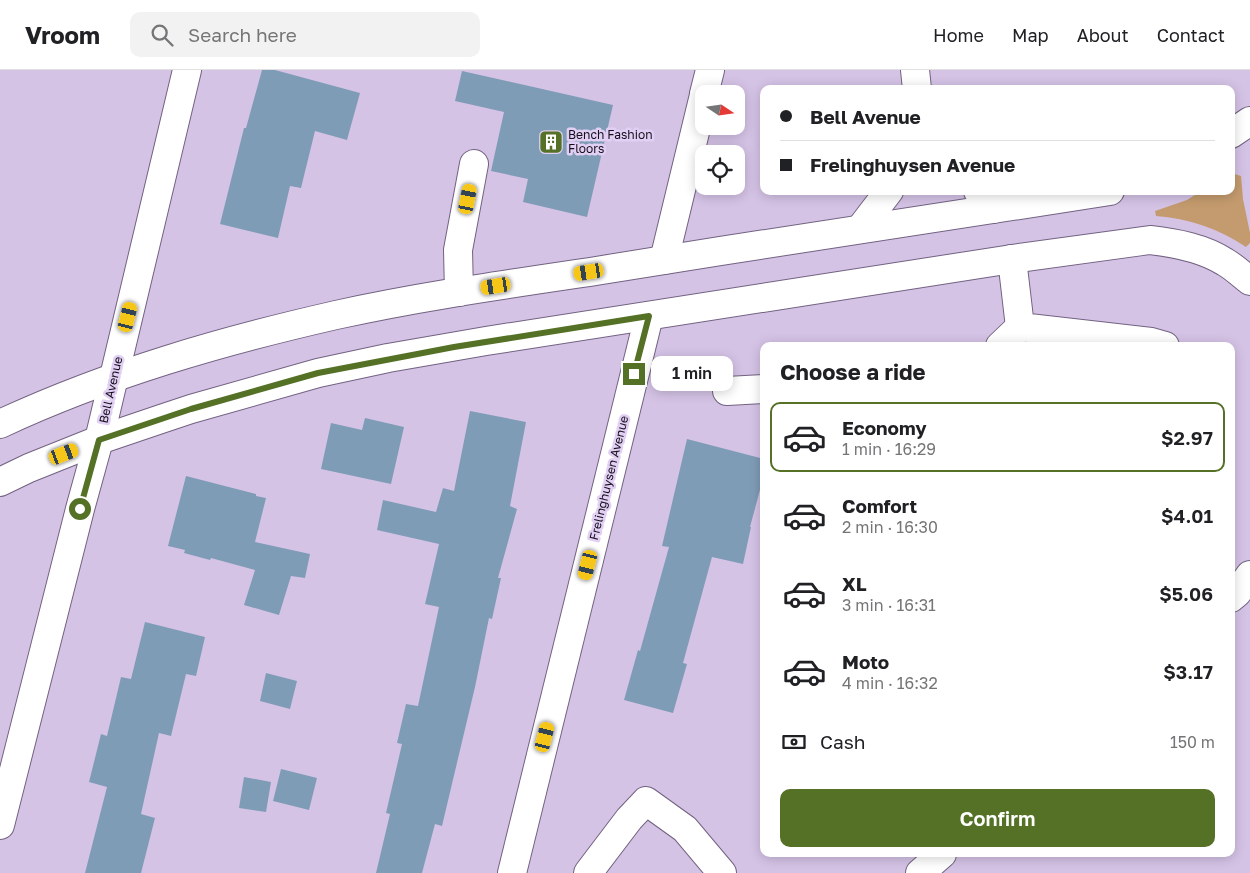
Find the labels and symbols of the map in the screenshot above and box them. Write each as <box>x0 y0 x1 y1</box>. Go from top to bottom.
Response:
north arrow <box>695 85 745 135</box>
place label: Bench Fashion Floors <box>568 127 653 156</box>
building icon: Bench Fashion Floors <box>538 129 564 155</box>
car <box>457 183 478 215</box>
car <box>573 262 604 282</box>
car <box>480 276 511 296</box>
car <box>117 301 138 333</box>
street label: Bell Avenue <box>96 355 125 425</box>
callout: 1 min <box>652 356 734 392</box>
route end <box>623 363 645 385</box>
street label: Frelinghuysen Avenue <box>586 414 631 542</box>
car <box>47 442 80 466</box>
route start <box>69 498 91 520</box>
car <box>577 549 598 581</box>
car <box>534 721 555 753</box>

